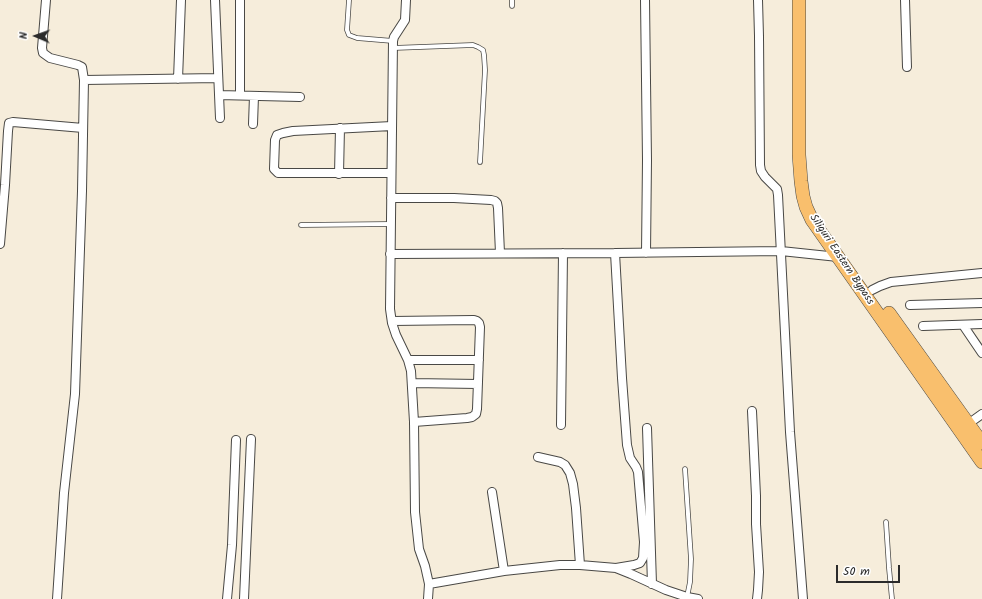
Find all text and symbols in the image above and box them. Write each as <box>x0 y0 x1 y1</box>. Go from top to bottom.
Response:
north arrow <box>16 16 56 56</box>
text: N <box>15 32 33 39</box>
street label: Siliguri Eastern Bypass <box>806 212 876 308</box>
scale bar <box>838 557 902 583</box>
text: 50 m <box>843 562 870 581</box>

